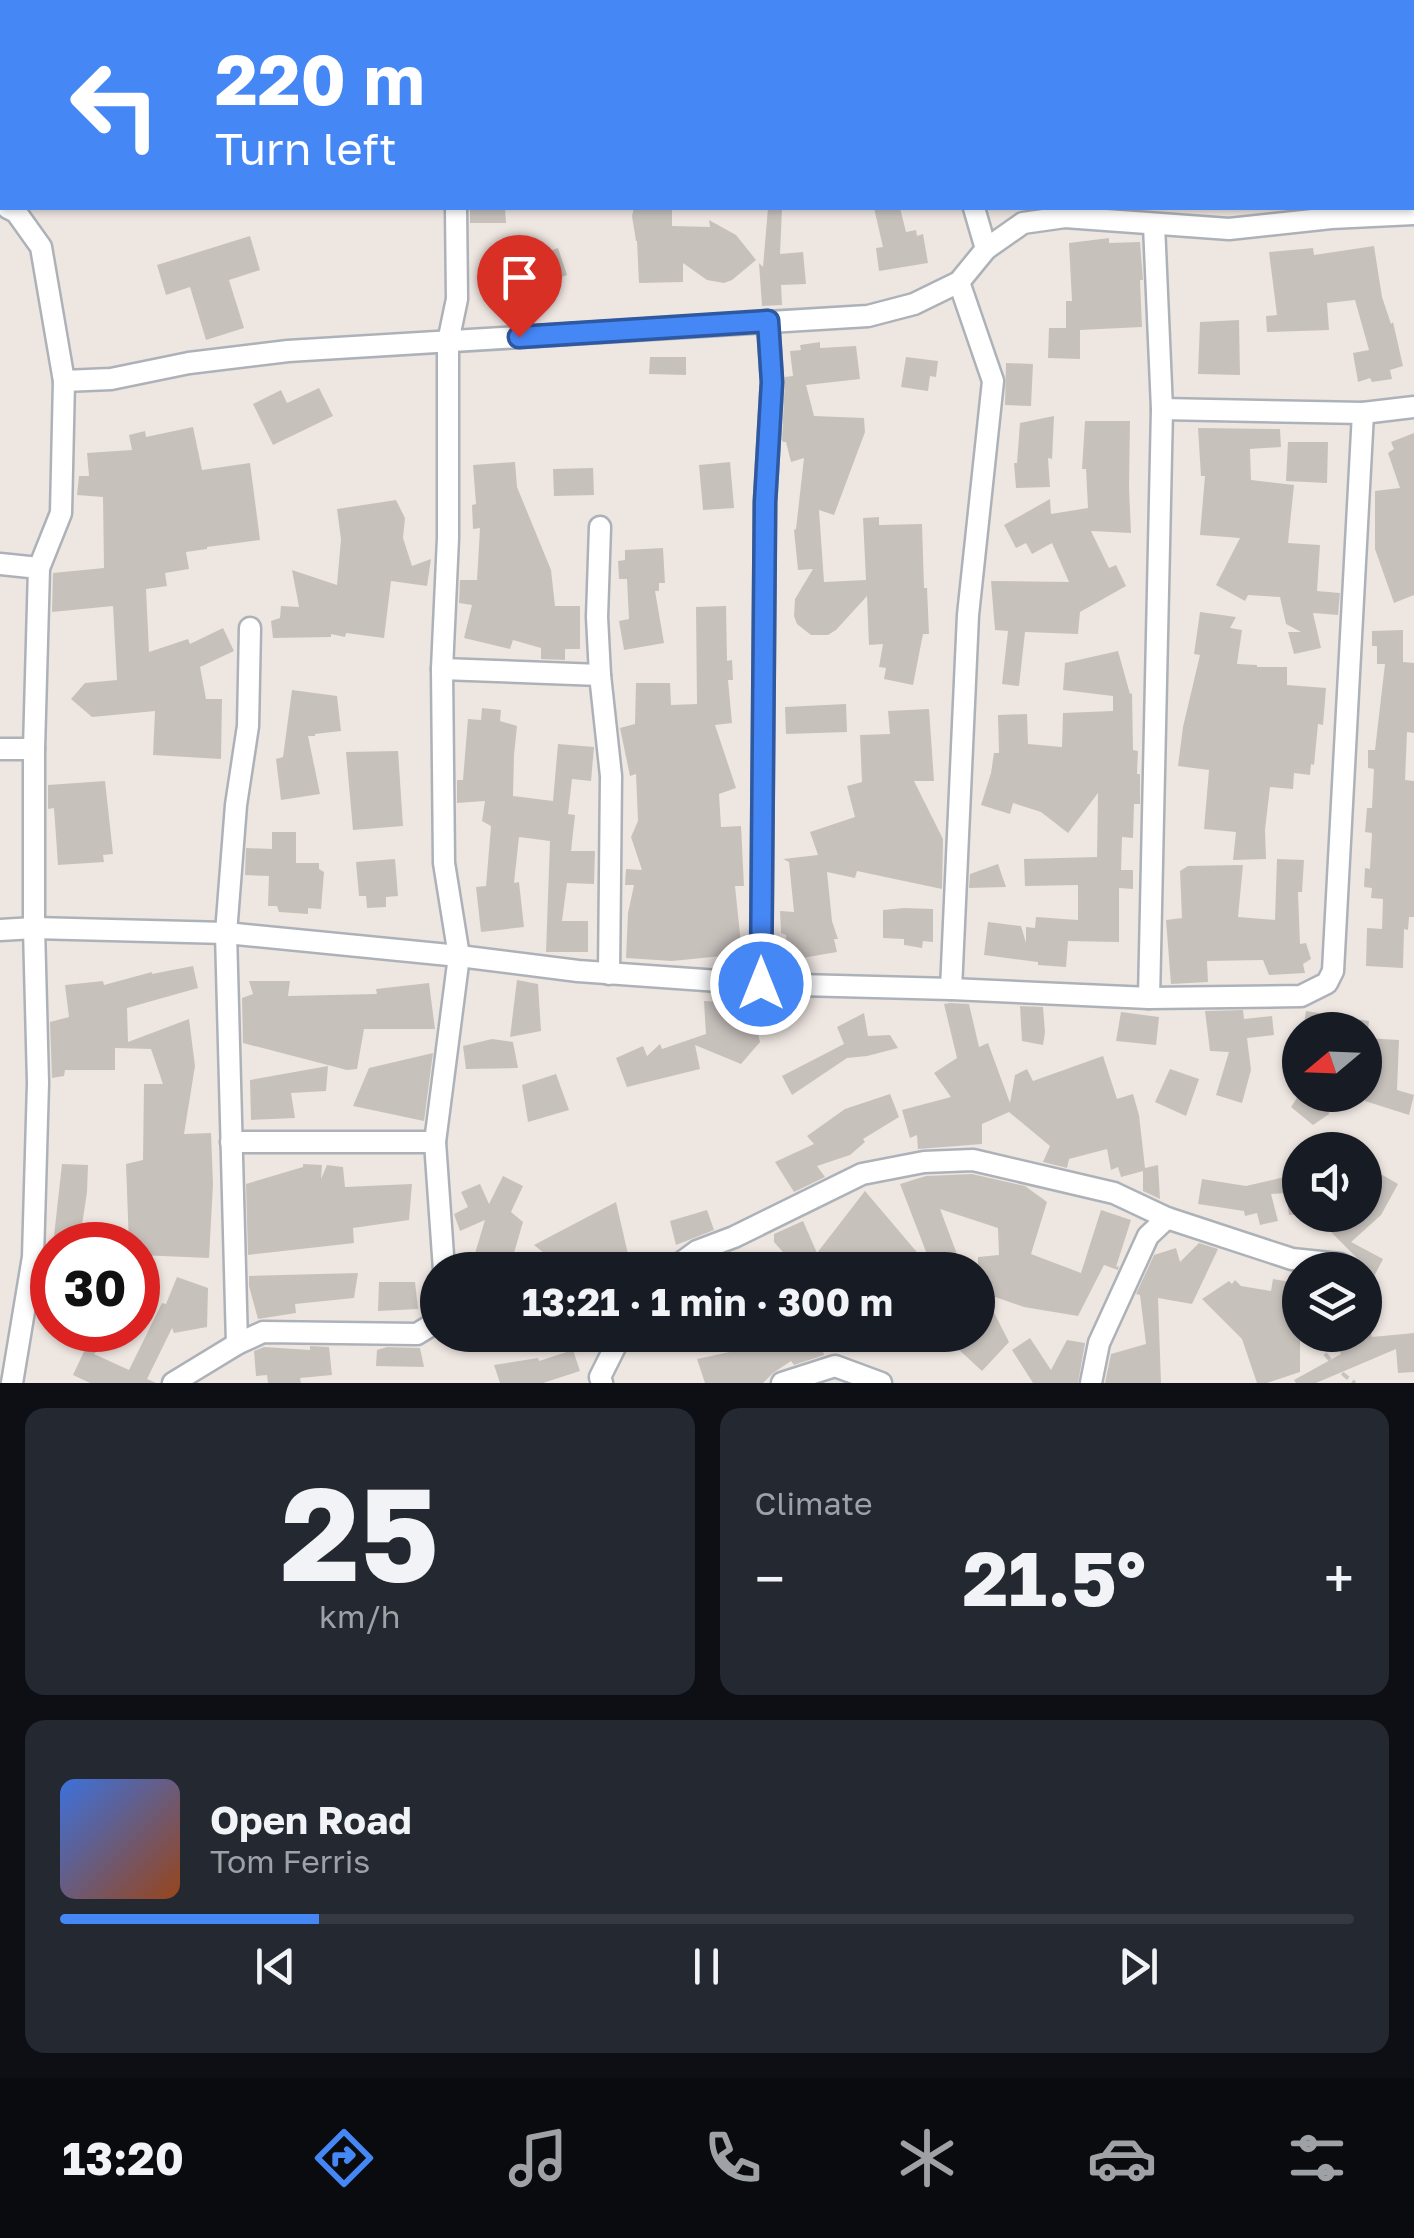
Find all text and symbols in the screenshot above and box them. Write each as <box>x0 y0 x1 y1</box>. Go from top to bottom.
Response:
text: 220 m <box>215 36 425 120</box>
icon: left <box>50 40 180 170</box>
text: Turn left <box>215 121 397 175</box>
pin <box>477 235 562 338</box>
icon: arrive <box>492 250 547 305</box>
position arrow <box>709 932 813 1036</box>
north arrow <box>1282 1012 1382 1112</box>
map controls <box>1282 1012 1382 1352</box>
button: sound <box>1282 1132 1382 1232</box>
speed limit sign: 30 <box>30 1222 160 1352</box>
button: layers <box>1282 1252 1382 1352</box>
text: 13:21 · 1 min · 300 m <box>522 1279 893 1324</box>
text: 25 <box>280 1454 439 1610</box>
text: Climate <box>755 1484 873 1522</box>
text: 21.5° <box>963 1532 1146 1623</box>
text: − <box>755 1545 785 1611</box>
text: + <box>1324 1545 1354 1611</box>
text: km/h <box>319 1597 400 1635</box>
text: Open Road <box>210 1797 412 1842</box>
text: Tom Ferris <box>210 1842 370 1880</box>
icon: previous <box>248 1939 303 1994</box>
icon: pause <box>679 1939 734 1994</box>
icon: next <box>1111 1939 1166 1994</box>
icon: directions <box>309 2123 379 2193</box>
icon: music <box>503 2123 573 2193</box>
icon: phone <box>698 2123 768 2193</box>
icon: climate <box>892 2123 962 2193</box>
icon: car <box>1087 2123 1157 2193</box>
icon: filters <box>1282 2123 1352 2193</box>
text: 13:20 <box>62 2131 184 2185</box>

